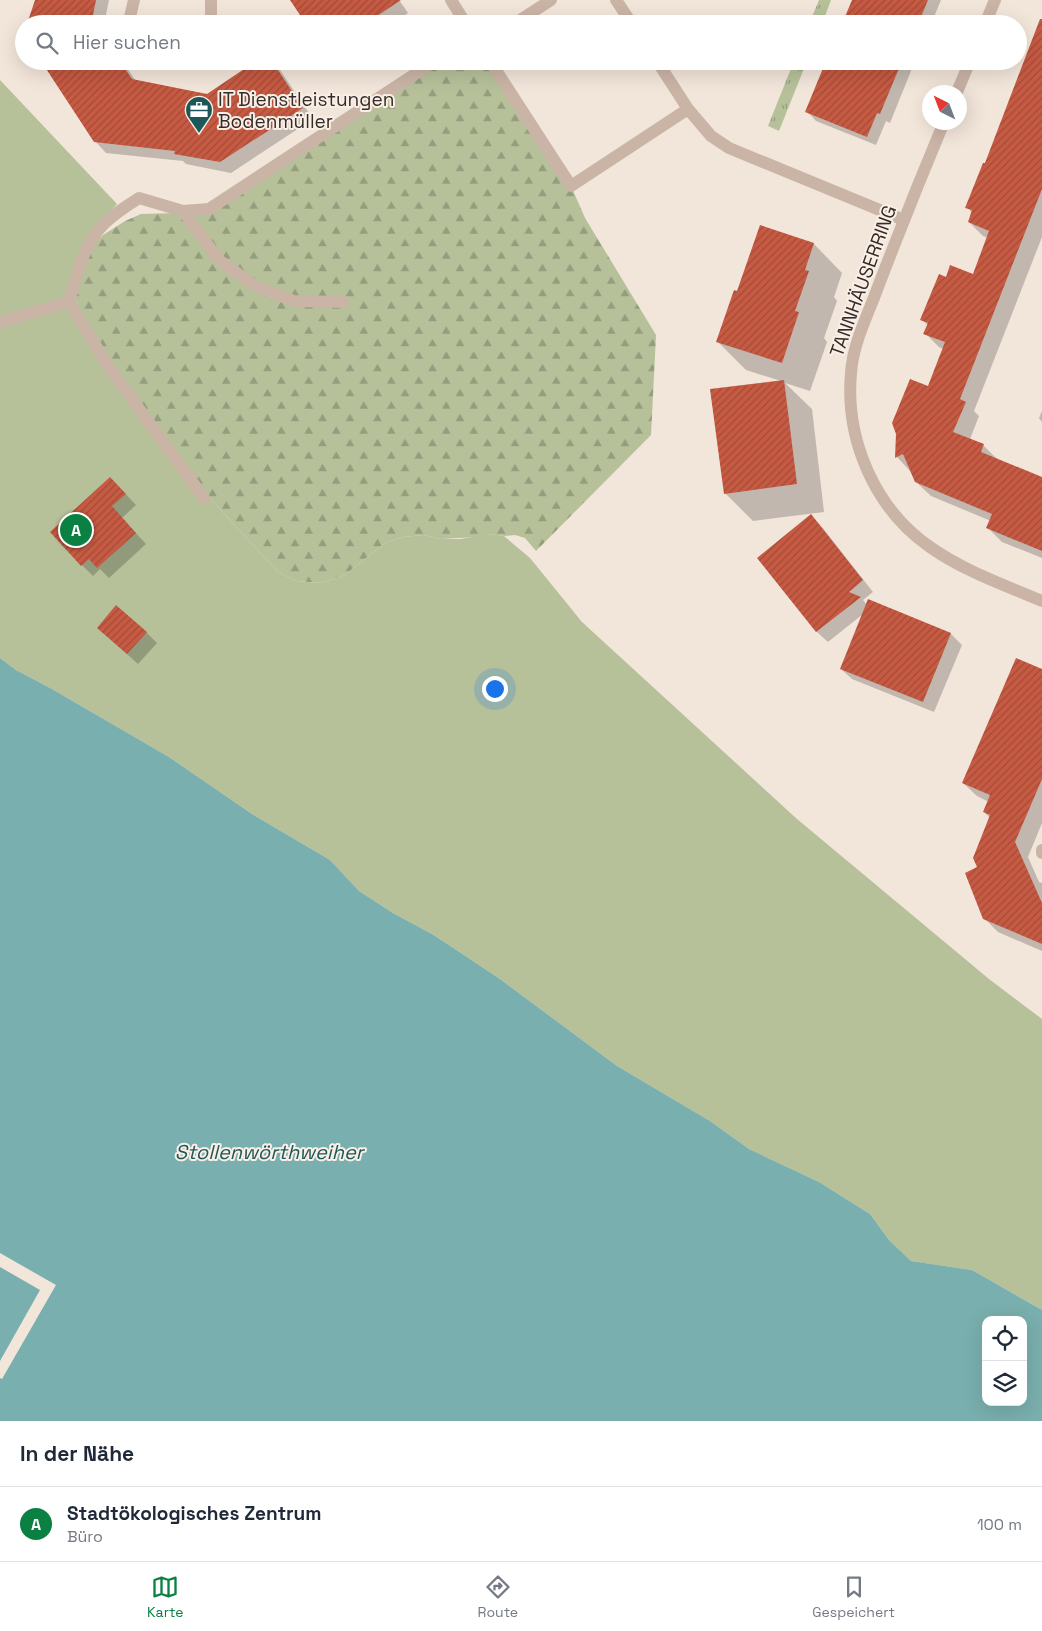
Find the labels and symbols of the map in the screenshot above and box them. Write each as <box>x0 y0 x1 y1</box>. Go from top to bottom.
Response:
north arrow <box>922 85 967 130</box>
place label: IT Dienstleistungen Bodenmüller <box>218 87 394 134</box>
office icon: IT Dienstleistungen Bodenmüller <box>184 95 214 134</box>
street label: TANNHÄUSERRING <box>824 202 902 360</box>
pin: A <box>60 511 92 549</box>
your location <box>482 676 508 702</box>
water label: Stollenwörthweiher <box>175 1139 366 1165</box>

